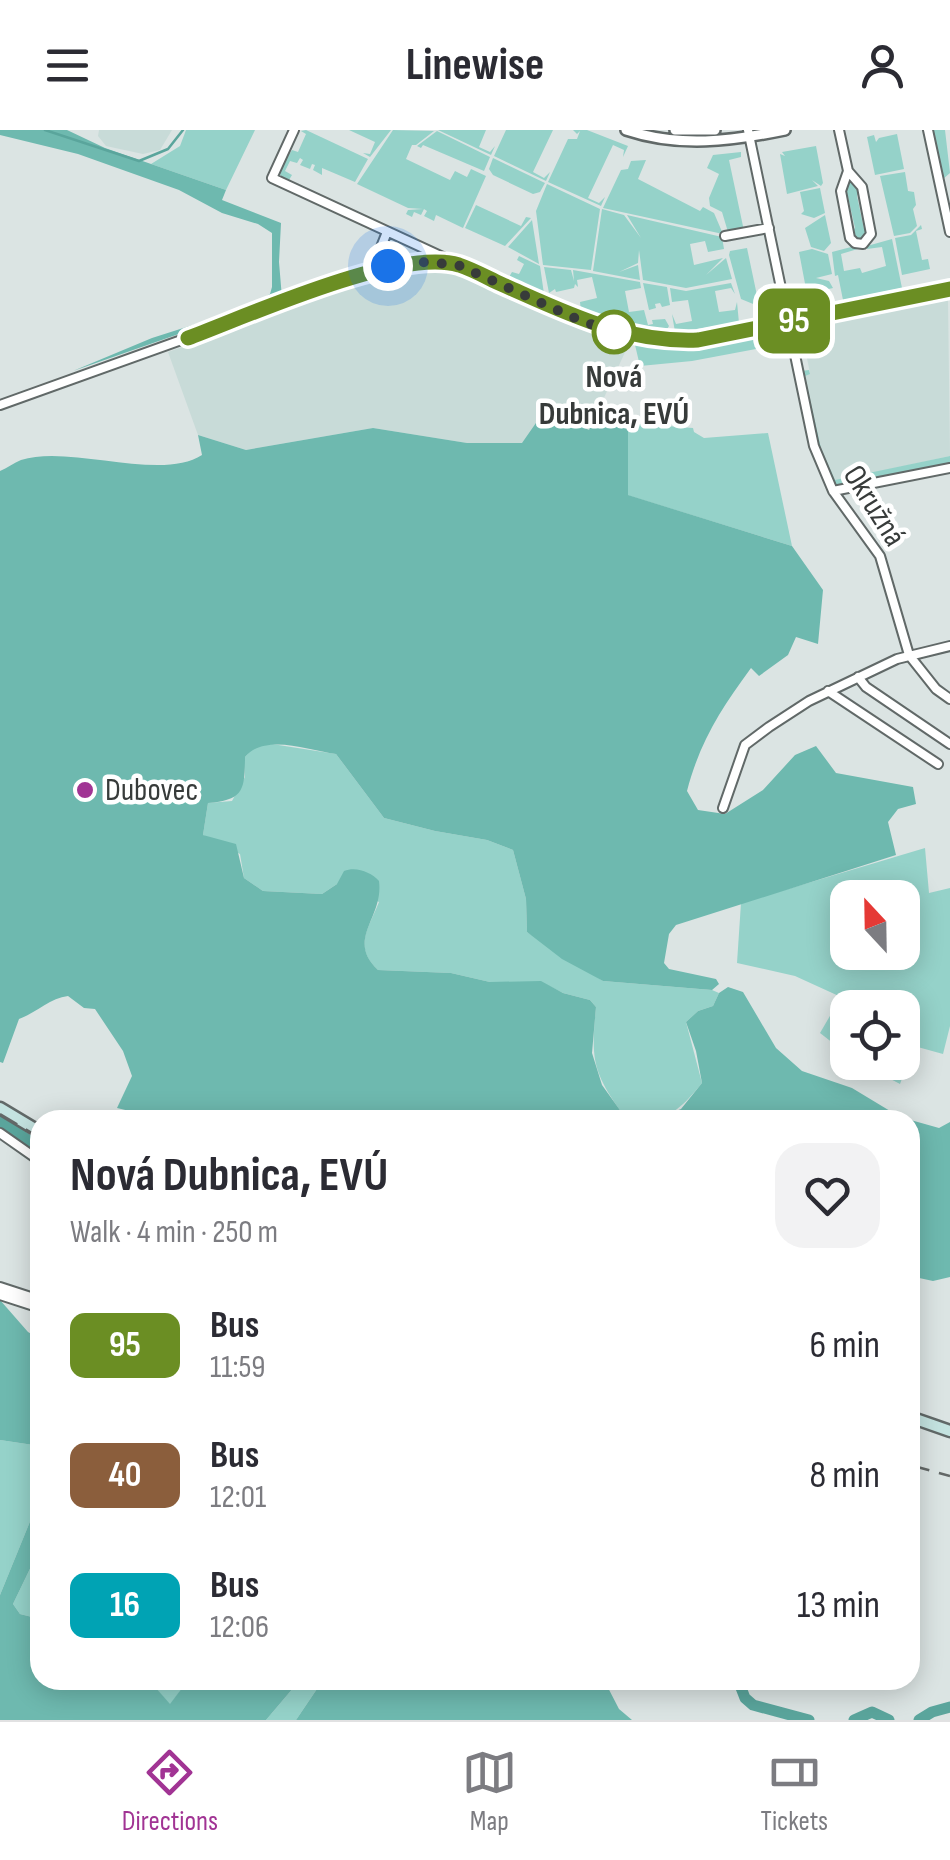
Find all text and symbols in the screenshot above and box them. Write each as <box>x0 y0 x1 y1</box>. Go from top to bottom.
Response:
icon: menu <box>40 38 95 93</box>
text: Linewise <box>406 38 544 93</box>
icon: person <box>855 38 910 93</box>
your location <box>363 241 413 291</box>
line badge: 95 <box>749 288 839 354</box>
text: 95 <box>778 300 810 343</box>
marker: Nová Dubnica, EVÚ <box>593 311 635 353</box>
place label: Nová Dubnica, EVÚ <box>539 358 689 434</box>
street label: Okružná <box>834 458 914 554</box>
place label: Dubovec <box>105 771 198 810</box>
marker: Dubovec <box>74 779 96 801</box>
north arrow <box>830 880 920 970</box>
map controls <box>830 880 920 1080</box>
button: locate <box>830 990 920 1080</box>
button: heart <box>775 1143 880 1248</box>
text: Nová Dubnica, EVÚ <box>70 1147 388 1204</box>
text: Walk · 4 min · 250 m <box>70 1213 278 1252</box>
text: Bus <box>210 1303 259 1348</box>
text: 6 min <box>810 1323 880 1368</box>
text: 95 <box>109 1324 141 1367</box>
text: 11:59 <box>210 1348 265 1387</box>
text: Bus <box>210 1433 259 1478</box>
text: 8 min <box>810 1453 880 1498</box>
text: 40 <box>109 1454 141 1497</box>
text: 12:01 <box>210 1478 266 1517</box>
text: Bus <box>210 1563 259 1608</box>
text: 13 min <box>797 1583 880 1628</box>
text: 16 <box>110 1584 140 1627</box>
text: 12:06 <box>210 1608 269 1647</box>
tab: Directions <box>122 1745 218 1838</box>
tab: Map <box>462 1745 517 1838</box>
tab: Tickets <box>761 1745 828 1838</box>

